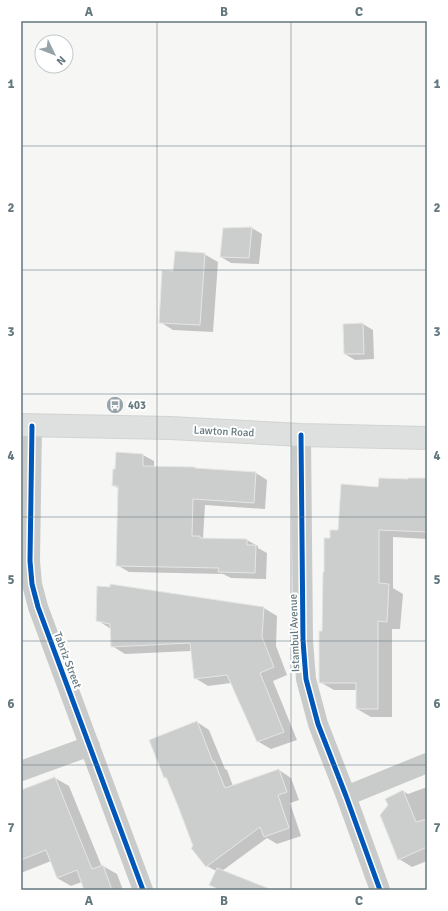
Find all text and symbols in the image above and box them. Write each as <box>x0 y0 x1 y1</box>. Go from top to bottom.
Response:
text: A <box>85 4 94 20</box>
text: B <box>220 4 228 20</box>
text: C <box>355 4 363 20</box>
north arrow <box>34 34 74 74</box>
text: N <box>54 53 68 68</box>
text: 1 <box>7 76 15 92</box>
text: 1 <box>433 76 441 92</box>
text: 2 <box>7 200 15 216</box>
text: 2 <box>433 200 441 216</box>
text: 3 <box>7 324 15 340</box>
text: 3 <box>433 324 441 340</box>
bus stop icon: 403 <box>105 395 125 415</box>
place label: 403 <box>128 399 146 412</box>
street label: Lawton Road <box>193 423 255 440</box>
text: 4 <box>7 448 15 464</box>
text: 4 <box>433 448 441 464</box>
text: 5 <box>7 572 15 588</box>
text: 5 <box>433 572 441 588</box>
street label: Istambul Avenue <box>287 594 302 672</box>
street label: Tabriz Street <box>51 630 84 690</box>
text: 6 <box>7 696 15 712</box>
text: 6 <box>433 696 441 712</box>
text: 7 <box>7 820 15 836</box>
text: 7 <box>433 820 441 836</box>
text: A <box>85 893 94 909</box>
text: B <box>220 893 228 909</box>
text: C <box>355 893 363 909</box>

